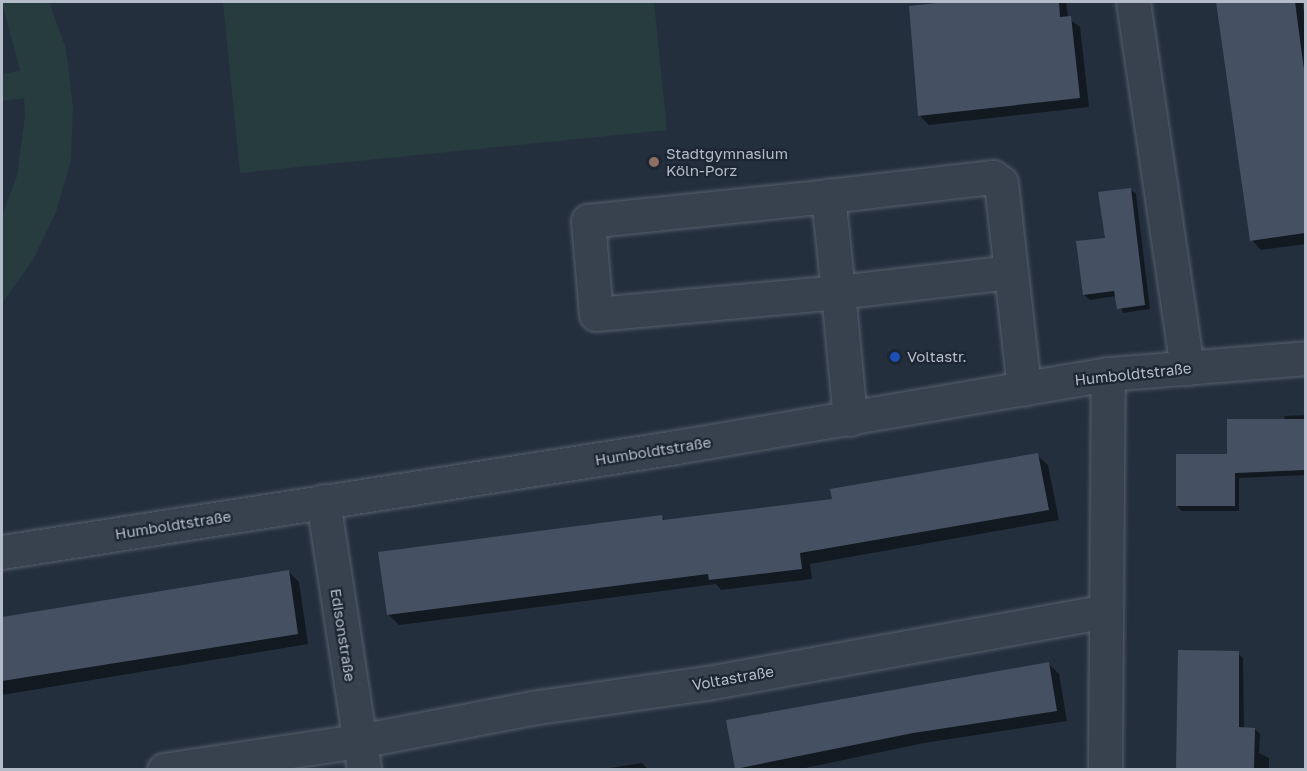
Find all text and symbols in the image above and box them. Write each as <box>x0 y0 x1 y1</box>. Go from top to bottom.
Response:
place label: Stadtgymnasium Köln-Porz <box>666 144 788 179</box>
marker: Stadtgymnasium Köln-Porz <box>647 155 661 169</box>
place label: Voltastr. <box>907 348 967 366</box>
marker: Voltastr. <box>888 350 902 364</box>
street label: Humboldtstraße <box>1074 359 1192 389</box>
street label: Humboldtstraße <box>594 433 712 469</box>
street label: Humboldtstraße <box>114 507 232 543</box>
street label: Edisonstraße <box>327 587 359 683</box>
street label: Voltastraße <box>691 662 775 694</box>

